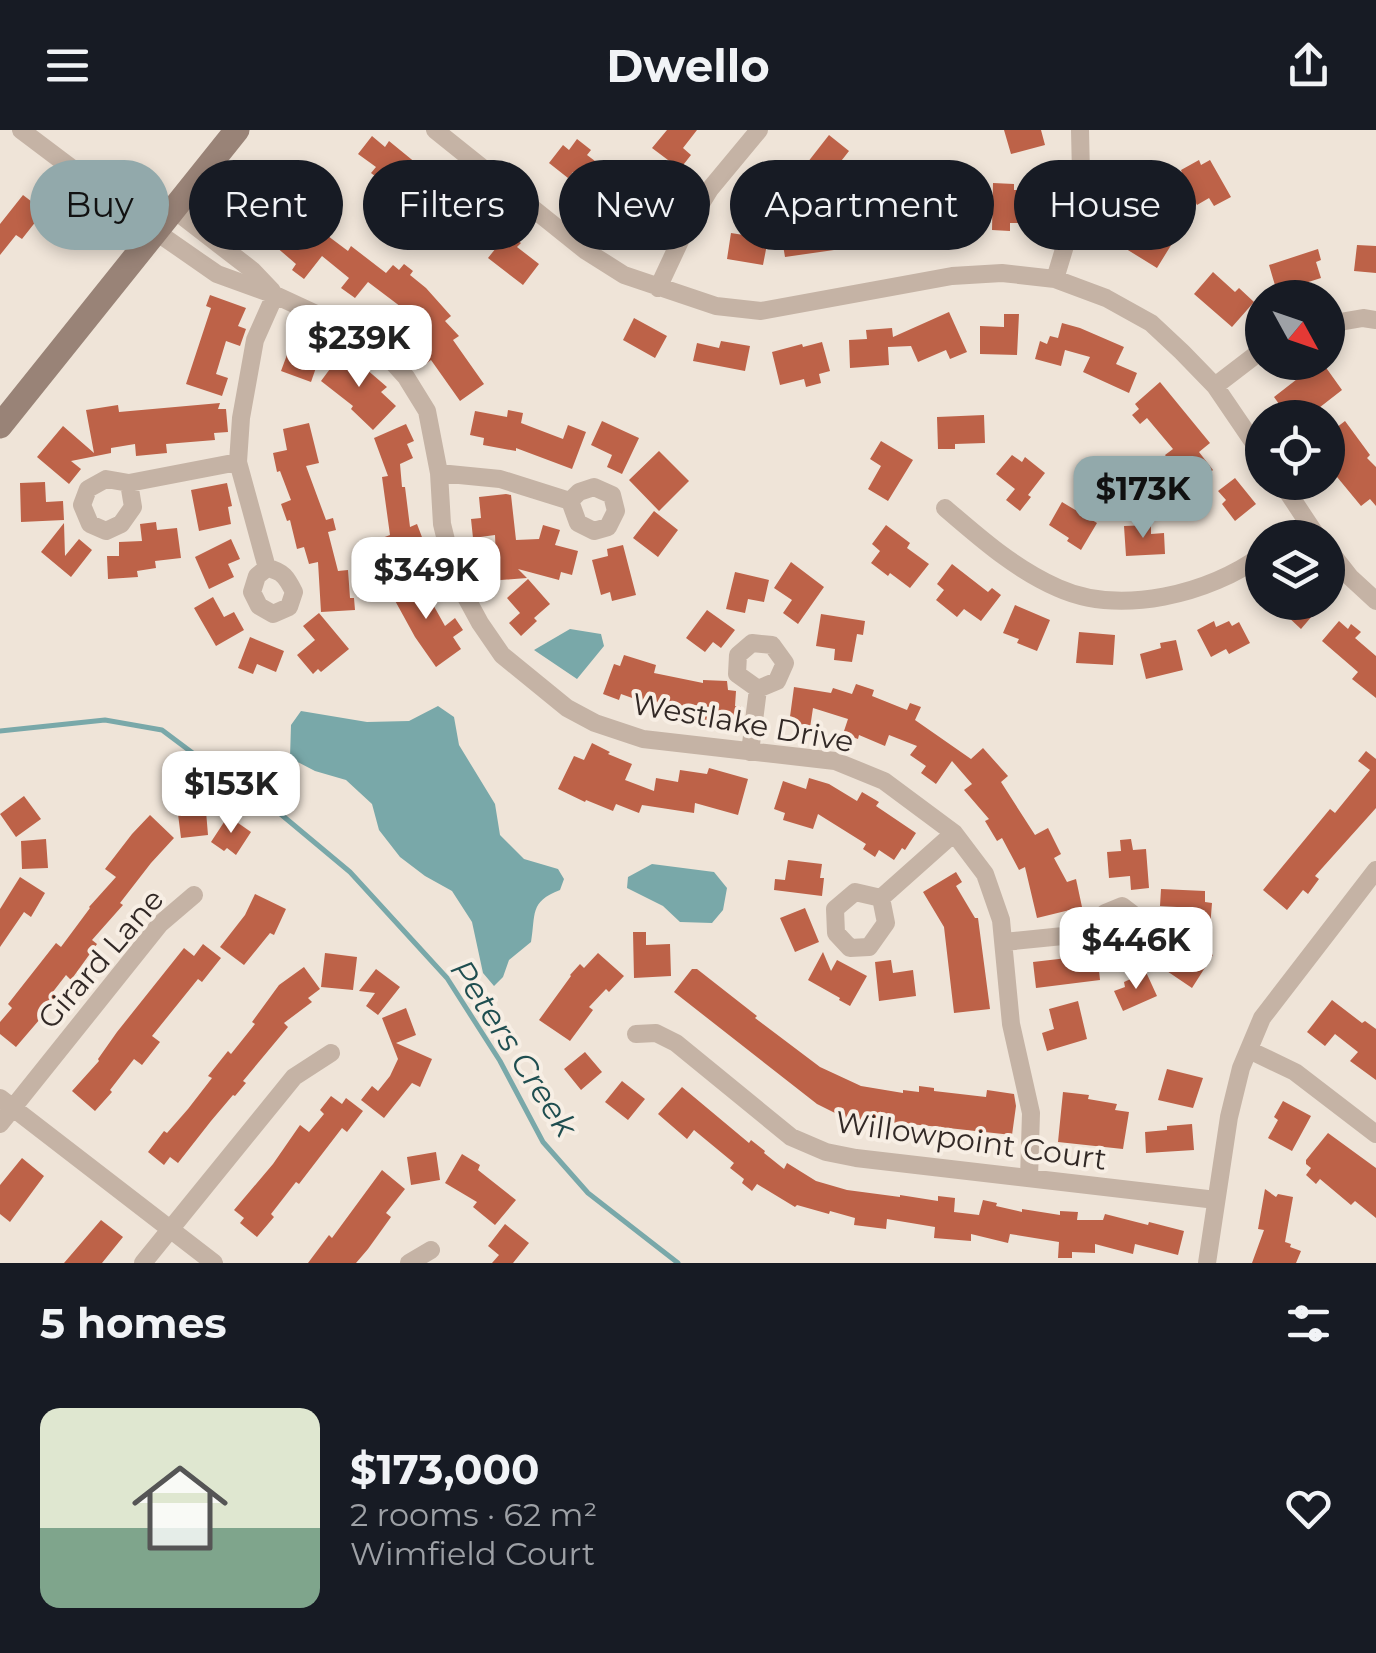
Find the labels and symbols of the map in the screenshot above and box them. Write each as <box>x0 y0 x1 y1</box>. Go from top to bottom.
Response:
north arrow <box>1245 280 1345 380</box>
pin: $239K <box>289 305 429 390</box>
pin: $173K <box>1073 456 1213 541</box>
pin: $349K <box>356 537 496 622</box>
street label: Westlake Drive <box>629 685 857 760</box>
pin: $153K <box>161 751 301 836</box>
street label: Girard Lane <box>30 881 171 1036</box>
pin: $446K <box>1066 907 1206 992</box>
water label: Peters Creek <box>443 952 587 1145</box>
street label: Willowpoint Court <box>833 1103 1109 1178</box>

